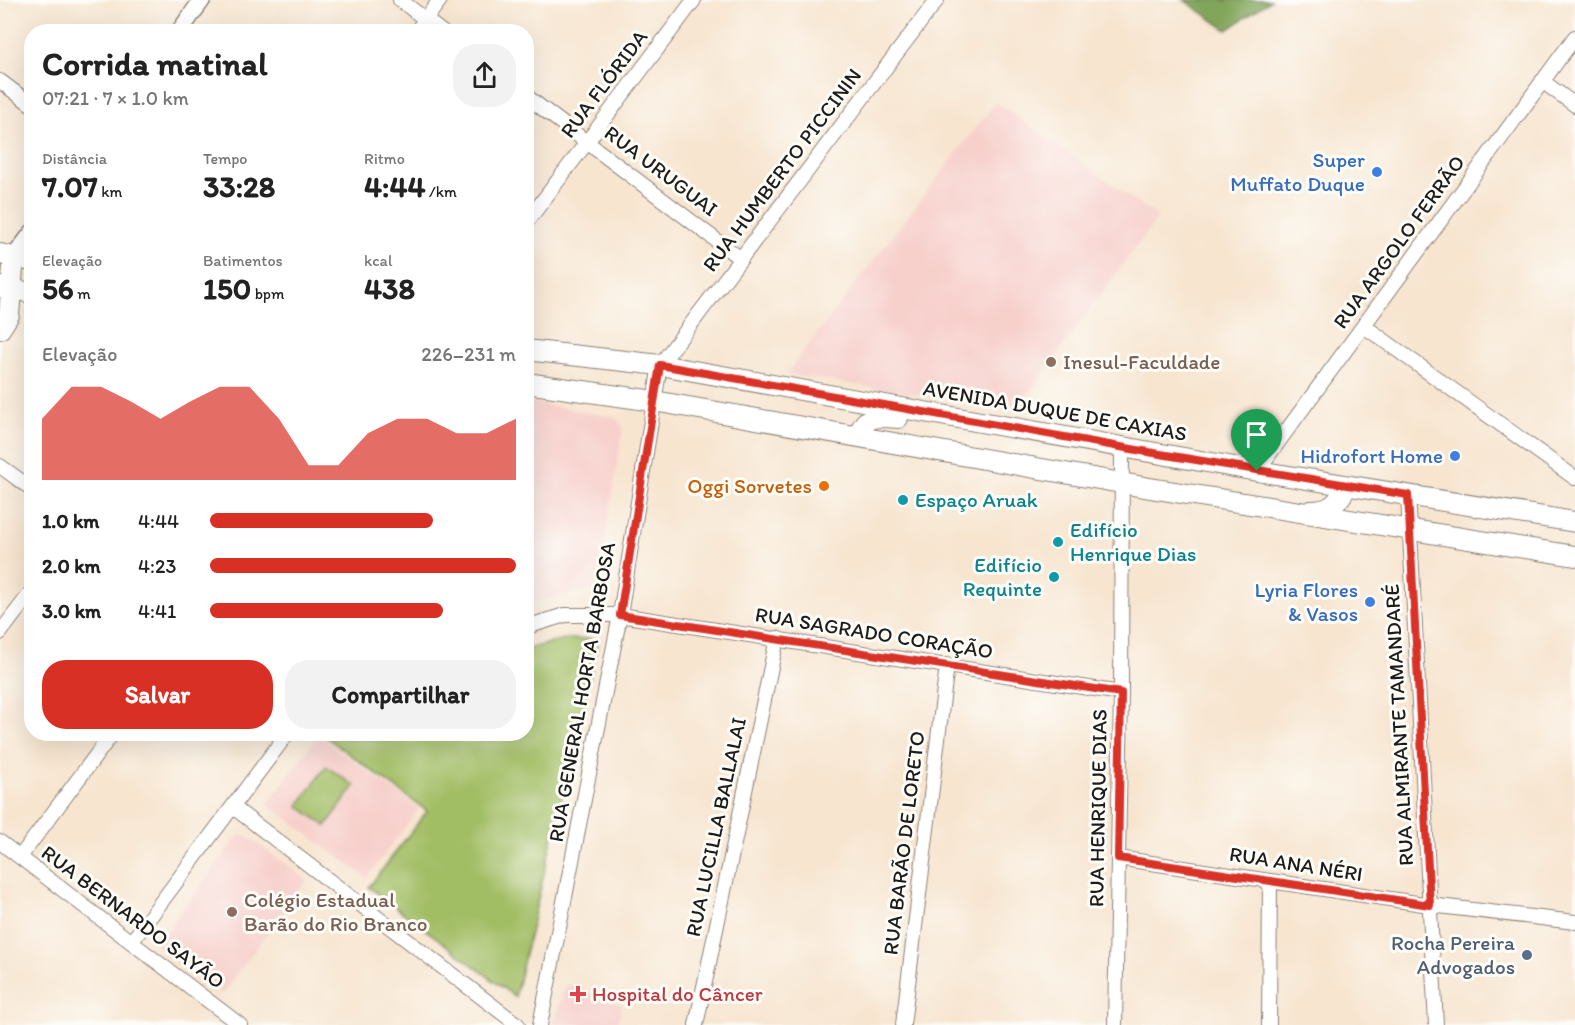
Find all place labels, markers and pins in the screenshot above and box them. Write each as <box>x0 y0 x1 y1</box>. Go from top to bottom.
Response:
place label: Super Muffato Duque <box>1230 147 1365 196</box>
marker: Super Muffato Duque <box>1370 165 1384 179</box>
place label: Inesul-Faculdade <box>1063 349 1220 374</box>
marker: Inesul-Faculdade <box>1044 355 1058 369</box>
pin <box>1231 409 1282 471</box>
place label: Hidrofort Home <box>1300 443 1443 468</box>
marker: Hidrofort Home <box>1448 449 1462 463</box>
place label: Oggi Sorvetes <box>687 473 812 498</box>
marker: Oggi Sorvetes <box>817 479 831 493</box>
place label: Espaço Aruak <box>915 487 1038 512</box>
marker: Espaço Aruak <box>896 493 910 507</box>
place label: Edifício Henrique Dias <box>1070 517 1196 566</box>
marker: Edifício Henrique Dias <box>1051 535 1065 549</box>
place label: Edifício Requinte <box>963 552 1042 601</box>
marker: Edifício Requinte <box>1047 570 1061 584</box>
place label: Lyria Flores & Vasos <box>1254 577 1358 626</box>
marker: Lyria Flores & Vasos <box>1363 595 1377 609</box>
place label: Colégio Estadual Barão do Rio Branco <box>244 887 428 936</box>
marker: Colégio Estadual Barão do Rio Branco <box>225 905 239 919</box>
place label: Rocha Pereira Advogados <box>1391 930 1515 979</box>
marker: Rocha Pereira Advogados <box>1520 948 1534 962</box>
place label: Hospital do Câncer <box>592 981 763 1006</box>
marker: Hospital do Câncer <box>569 985 587 1003</box>

